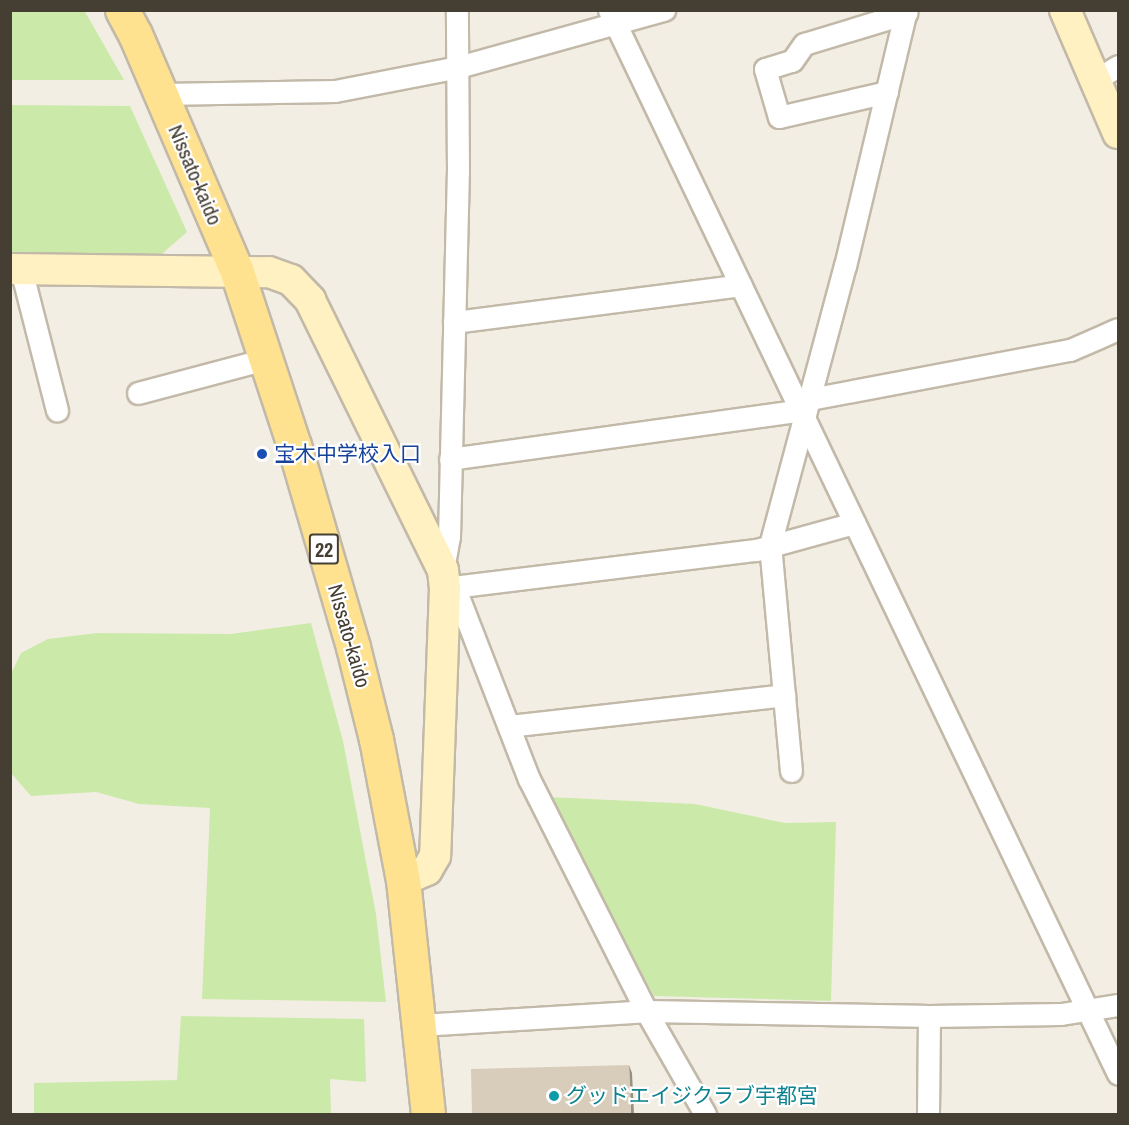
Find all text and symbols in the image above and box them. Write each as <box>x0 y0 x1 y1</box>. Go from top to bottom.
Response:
street label: Nissato-kaido <box>163 121 227 229</box>
place label: 宝木中学校入口 <box>274 441 421 467</box>
marker: 宝木中学校入口 <box>255 447 269 461</box>
road number: 22 <box>308 532 340 566</box>
street label: Nissato-kaido <box>322 581 376 691</box>
place label: グッドエイジクラブ宇都宮 <box>566 1083 818 1109</box>
marker: グッドエイジクラブ宇都宮 <box>547 1089 561 1103</box>

